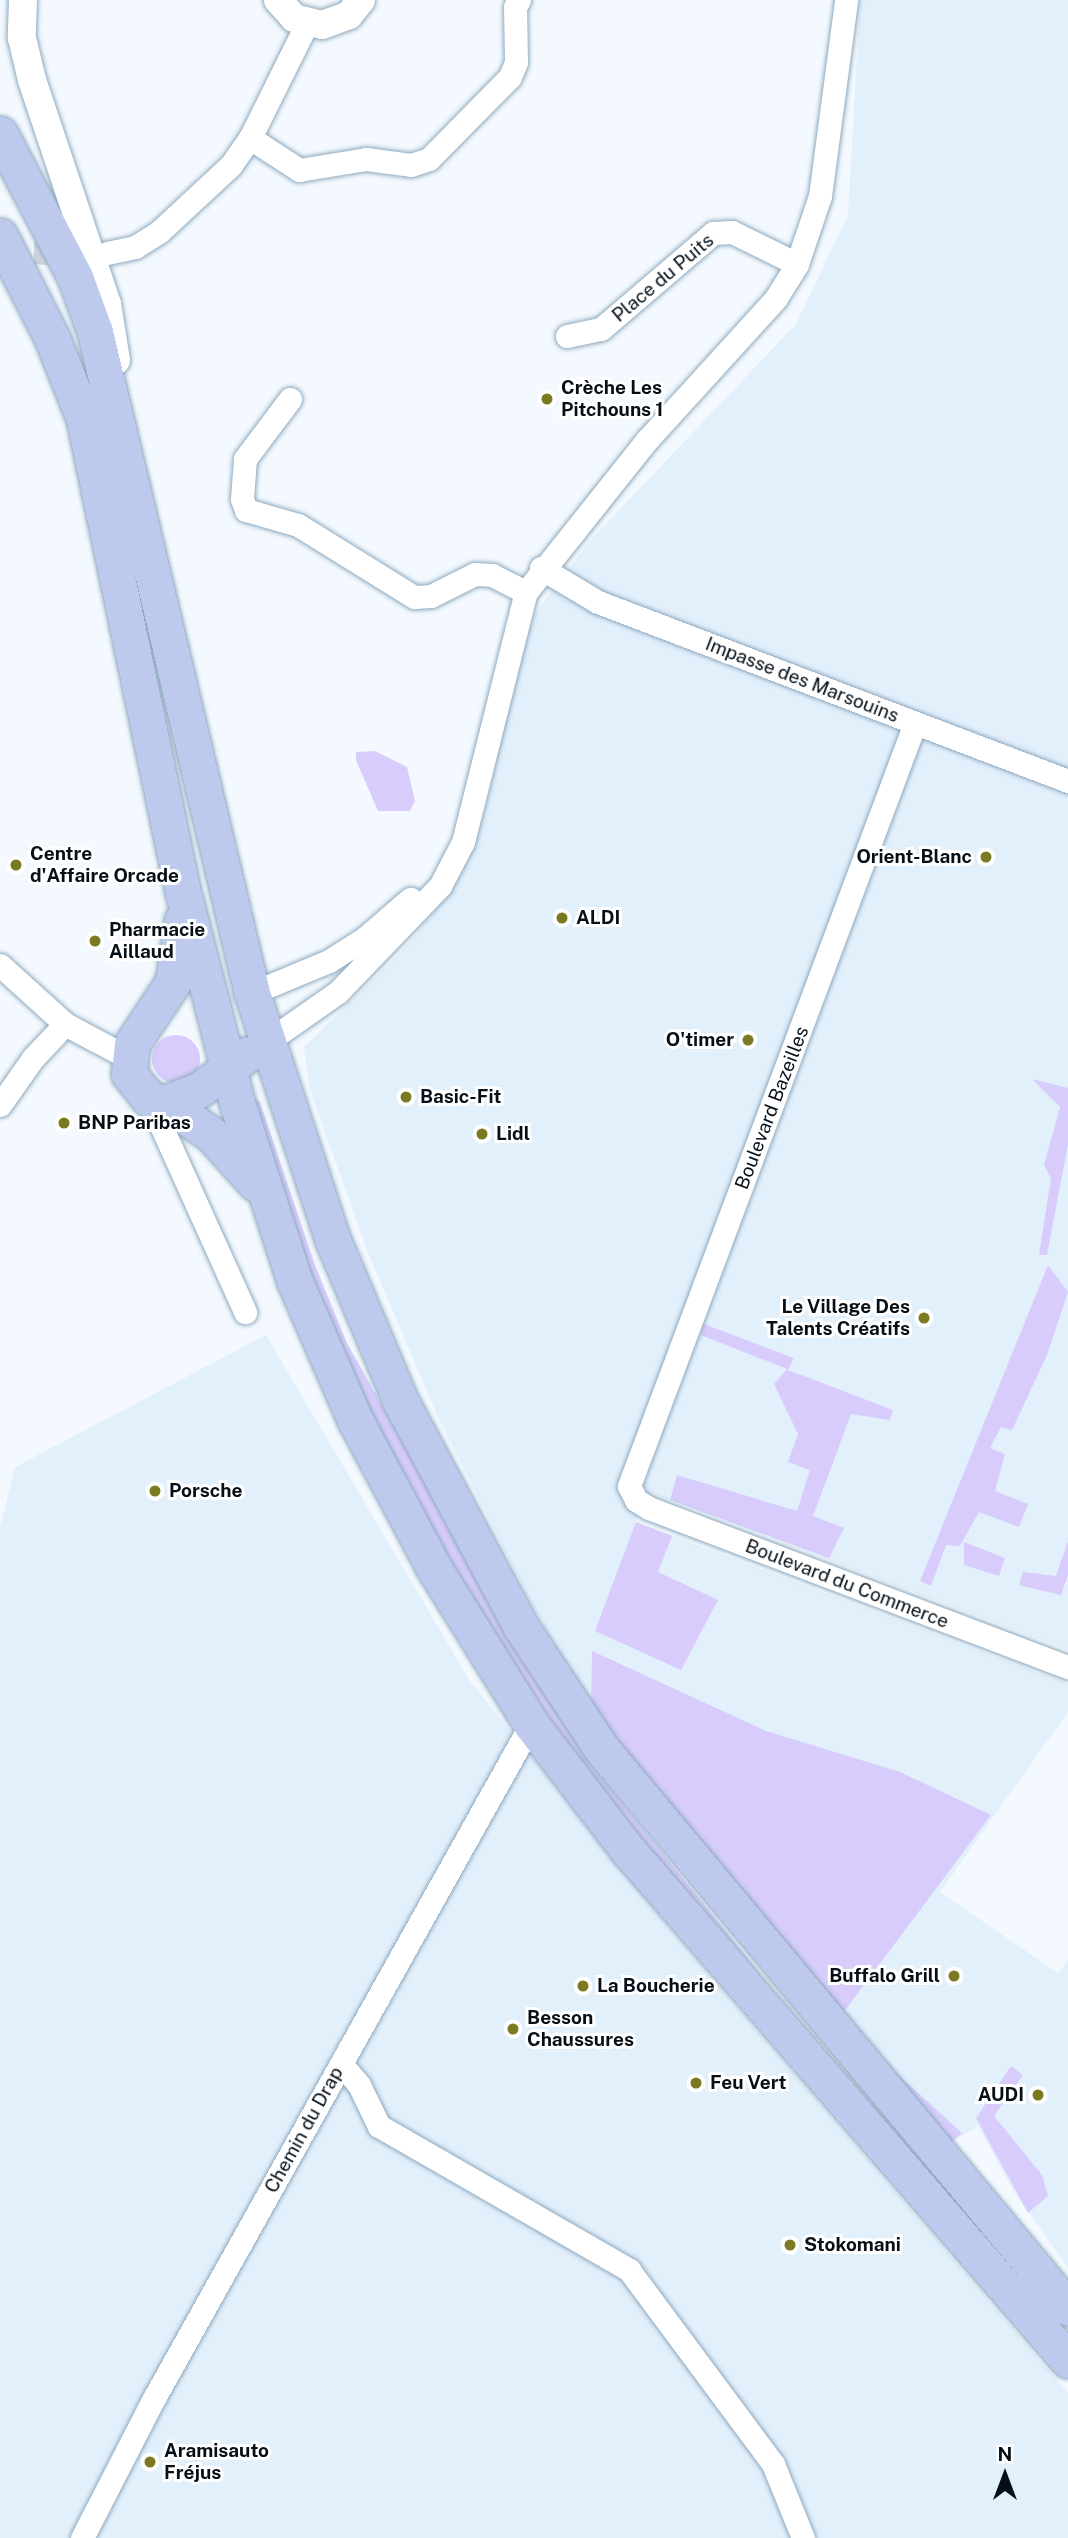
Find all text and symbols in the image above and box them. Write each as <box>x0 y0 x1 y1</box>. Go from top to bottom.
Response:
street label: Place du Puits <box>608 229 718 327</box>
place label: Crèche Les Pitchouns 1 <box>561 377 663 421</box>
marker: Crèche Les Pitchouns 1 <box>539 391 555 407</box>
street label: Impasse des Marsouins <box>702 633 902 727</box>
place label: Centre d'Affaire Orcade <box>30 843 179 887</box>
place label: Orient-Blanc <box>856 846 972 868</box>
marker: Orient-Blanc <box>978 849 994 865</box>
marker: Centre d'Affaire Orcade <box>8 857 24 873</box>
place label: ALDI <box>576 907 620 929</box>
marker: ALDI <box>554 910 570 926</box>
place label: Pharmacie Aillaud <box>109 919 205 963</box>
marker: Pharmacie Aillaud <box>87 933 103 949</box>
street label: Boulevard Bazeilles <box>730 1023 814 1193</box>
place label: O'timer <box>666 1029 734 1051</box>
marker: O'timer <box>740 1032 756 1048</box>
place label: Basic-Fit <box>420 1086 501 1108</box>
marker: Basic-Fit <box>398 1089 414 1105</box>
place label: BNP Paribas <box>78 1112 191 1134</box>
marker: BNP Paribas <box>56 1115 72 1131</box>
place label: Lidl <box>496 1123 530 1145</box>
marker: Lidl <box>474 1126 490 1142</box>
place label: Le Village Des Talents Créatifs <box>766 1296 910 1340</box>
marker: Le Village Des Talents Créatifs <box>916 1310 932 1326</box>
place label: Porsche <box>169 1480 242 1502</box>
marker: Porsche <box>147 1483 163 1499</box>
street label: Boulevard du Commerce <box>742 1535 952 1633</box>
place label: Buffalo Grill <box>829 1965 940 1987</box>
marker: Buffalo Grill <box>946 1968 962 1984</box>
place label: La Boucherie <box>597 1975 715 1997</box>
marker: La Boucherie <box>575 1978 591 1994</box>
place label: Besson Chaussures <box>527 2007 634 2051</box>
marker: Besson Chaussures <box>505 2021 521 2037</box>
street label: Chemin du Drap <box>260 2063 348 2197</box>
place label: Feu Vert <box>710 2072 787 2094</box>
marker: Feu Vert <box>688 2075 704 2091</box>
place label: AUDI <box>978 2084 1024 2106</box>
marker: AUDI <box>1030 2087 1046 2103</box>
place label: Stokomani <box>804 2234 901 2256</box>
marker: Stokomani <box>782 2237 798 2253</box>
place label: Aramisauto Fréjus <box>164 2440 269 2484</box>
north arrow <box>970 2440 1040 2510</box>
text: N <box>998 2443 1012 2465</box>
marker: Aramisauto Fréjus <box>142 2454 158 2470</box>

